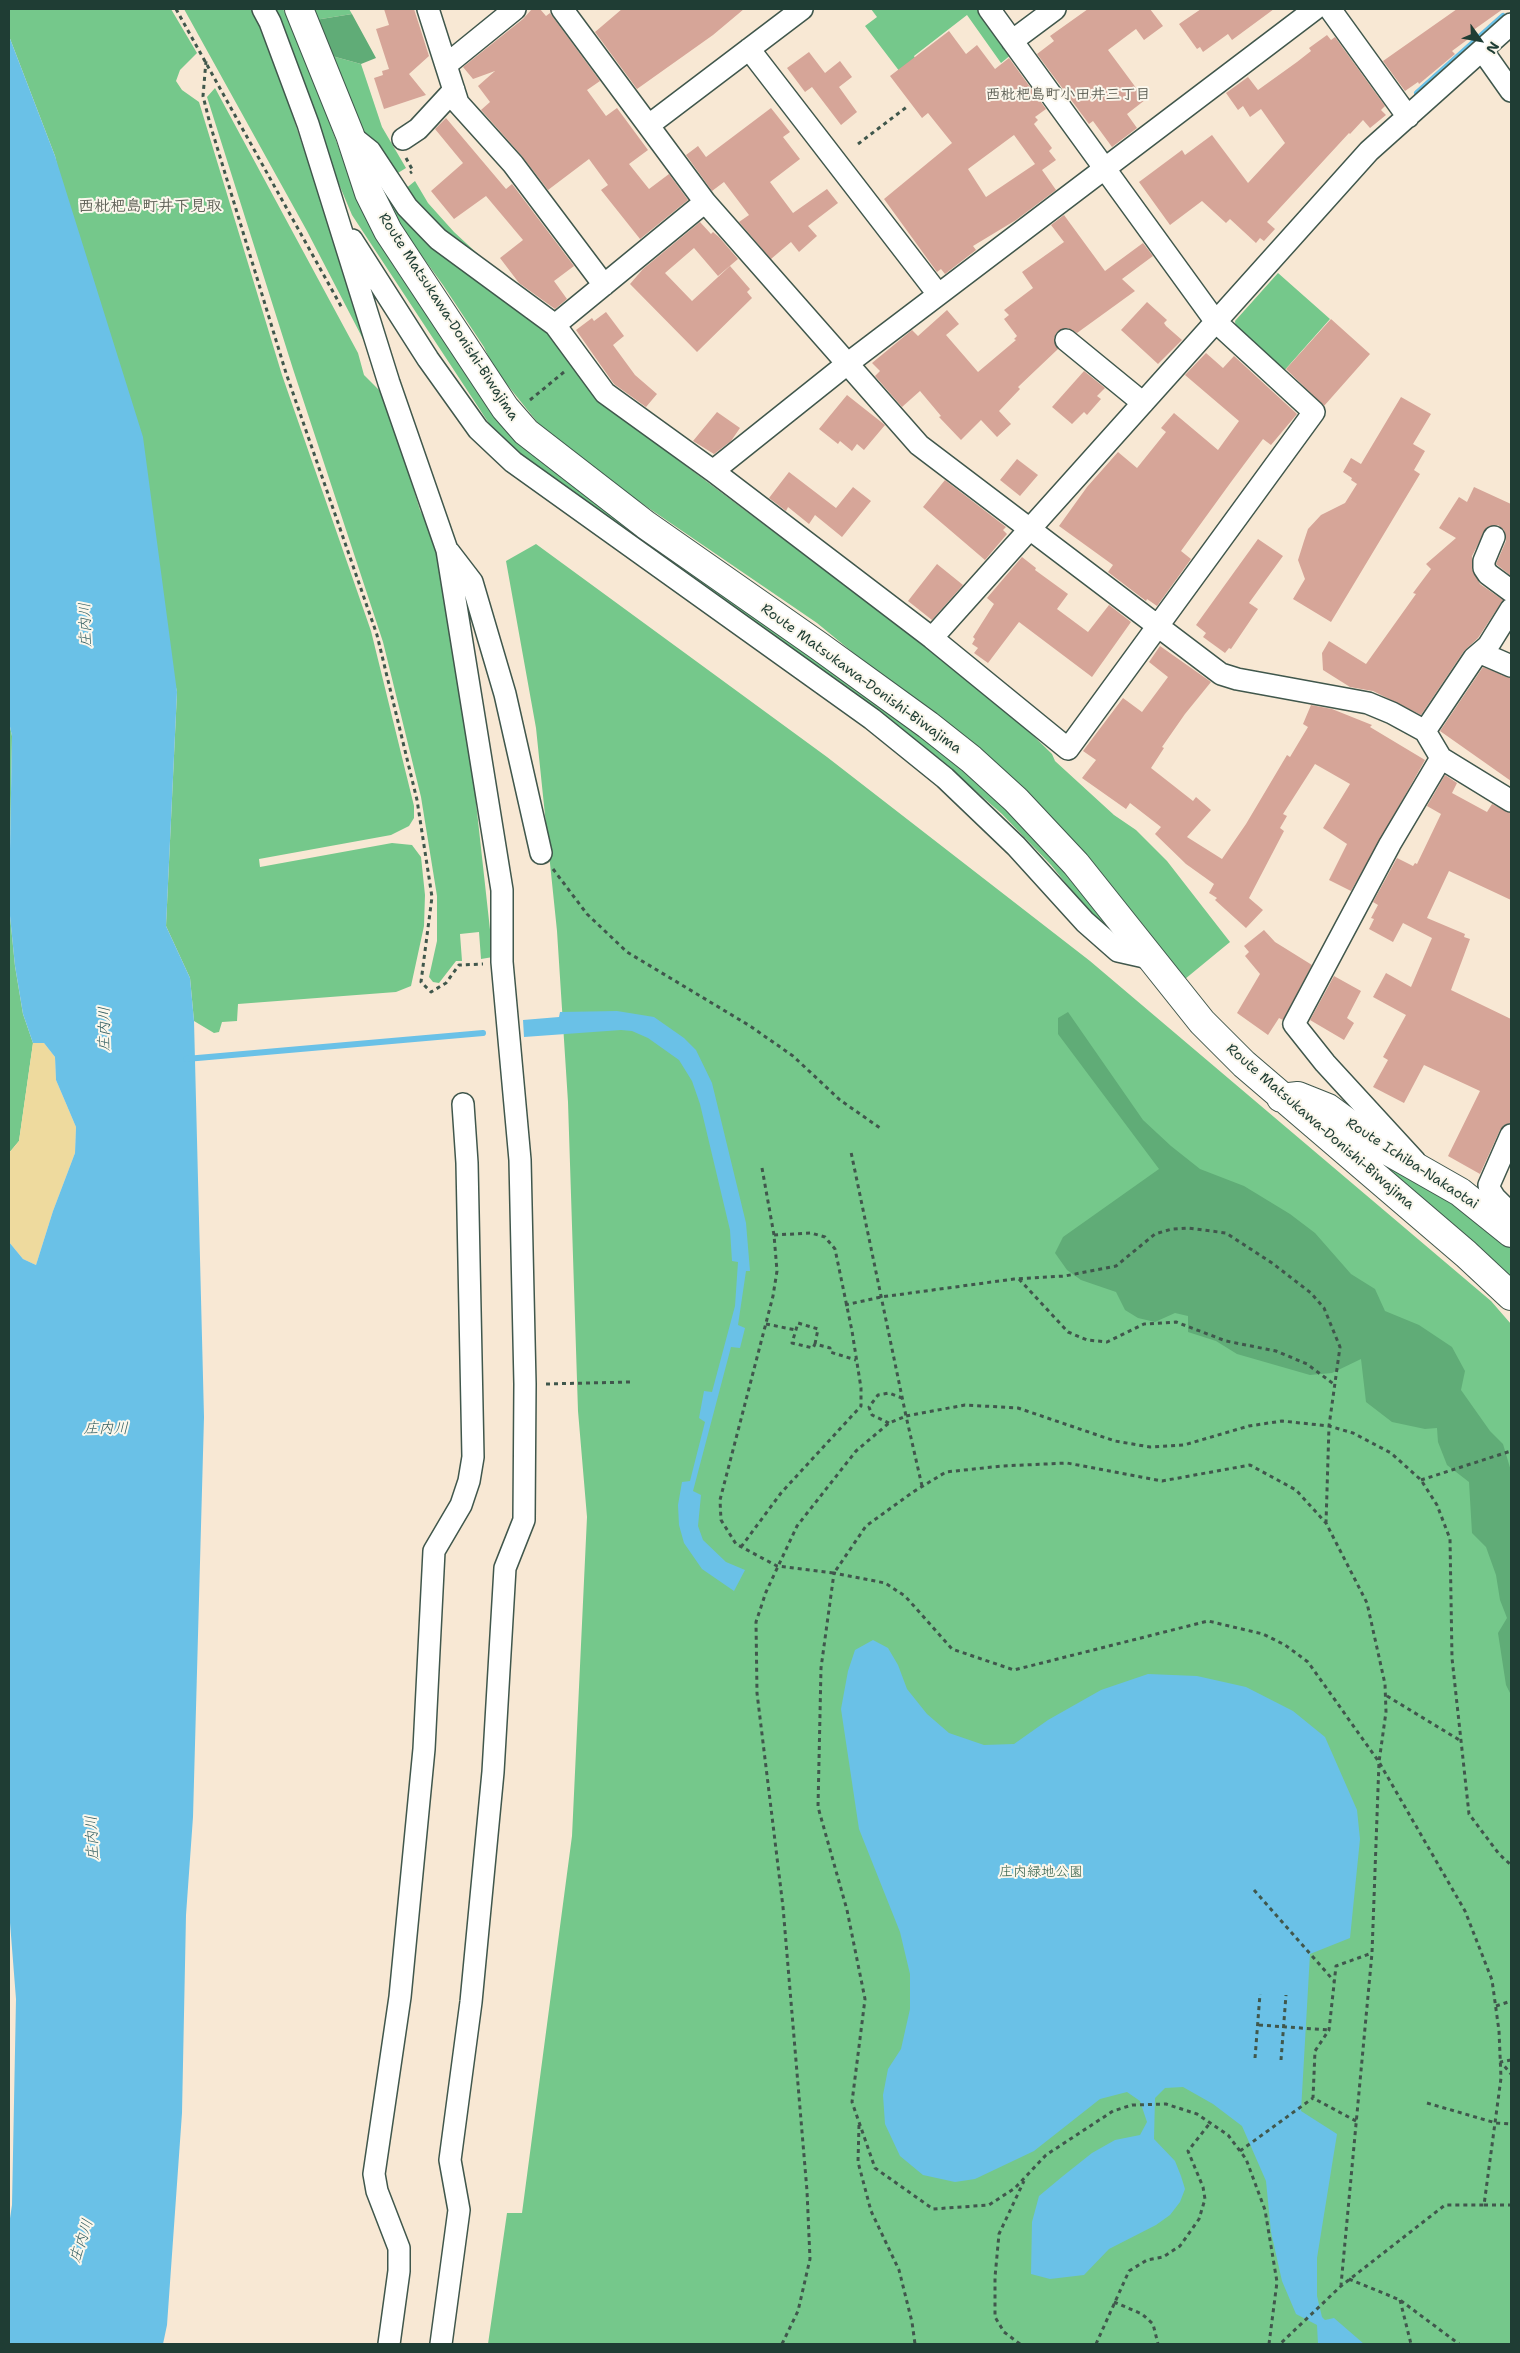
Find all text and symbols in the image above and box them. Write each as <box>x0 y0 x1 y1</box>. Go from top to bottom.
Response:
north arrow <box>1455 15 1505 65</box>
text: N <box>1482 38 1503 57</box>
district label: 西枇杷島町小田井三丁目 <box>986 86 1150 104</box>
district label: 西枇杷島町井下見取 <box>78 197 222 217</box>
street label: Route Matsukawa-Donishi-Biwajima <box>375 210 521 424</box>
street label: Route Matsukawa-Donishi-Biwajima <box>757 600 965 758</box>
water label: 庄内川 <box>76 602 96 648</box>
water label: 庄内川 <box>96 1007 114 1051</box>
street label: Route Matsukawa-Donishi-Biwajima <box>1222 1041 1418 1213</box>
street label: Route Ichiba-Nakaotai <box>1342 1115 1482 1213</box>
water label: 庄内川 <box>84 1420 128 1438</box>
water label: 庄内川 <box>83 1815 103 1861</box>
park label: 庄内緑地公園 <box>999 1864 1083 1880</box>
water label: 庄内川 <box>66 2217 98 2265</box>

